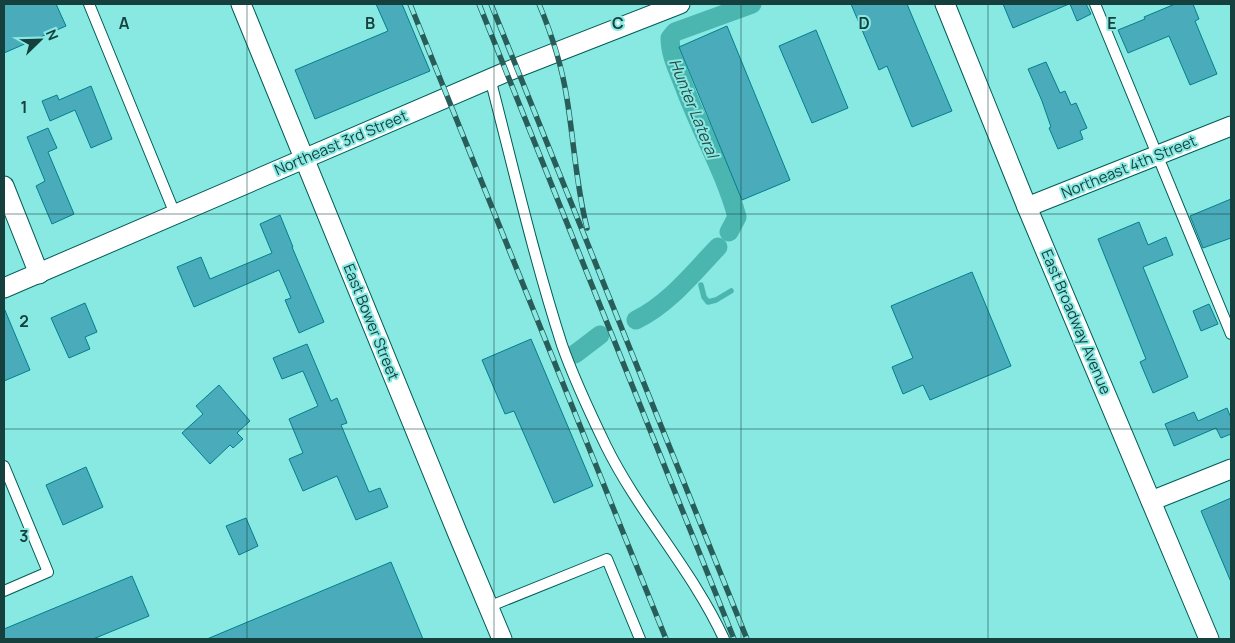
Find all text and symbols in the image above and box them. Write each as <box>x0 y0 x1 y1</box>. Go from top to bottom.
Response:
text: A <box>119 12 130 34</box>
text: B <box>365 12 375 34</box>
text: C <box>612 12 624 34</box>
text: D <box>858 12 870 34</box>
text: E <box>1107 12 1117 34</box>
north arrow <box>15 15 65 65</box>
text: N <box>42 26 63 43</box>
water label: Hunter Lateral <box>664 55 725 163</box>
text: 1 <box>20 96 28 118</box>
street label: Northeast 3rd Street <box>271 105 411 180</box>
street label: Northeast 4th Street <box>1058 130 1200 203</box>
street label: East Broadway Avenue <box>1036 246 1117 398</box>
street label: East Bower Street <box>339 260 404 383</box>
text: 2 <box>19 310 29 332</box>
text: 3 <box>19 525 29 547</box>

